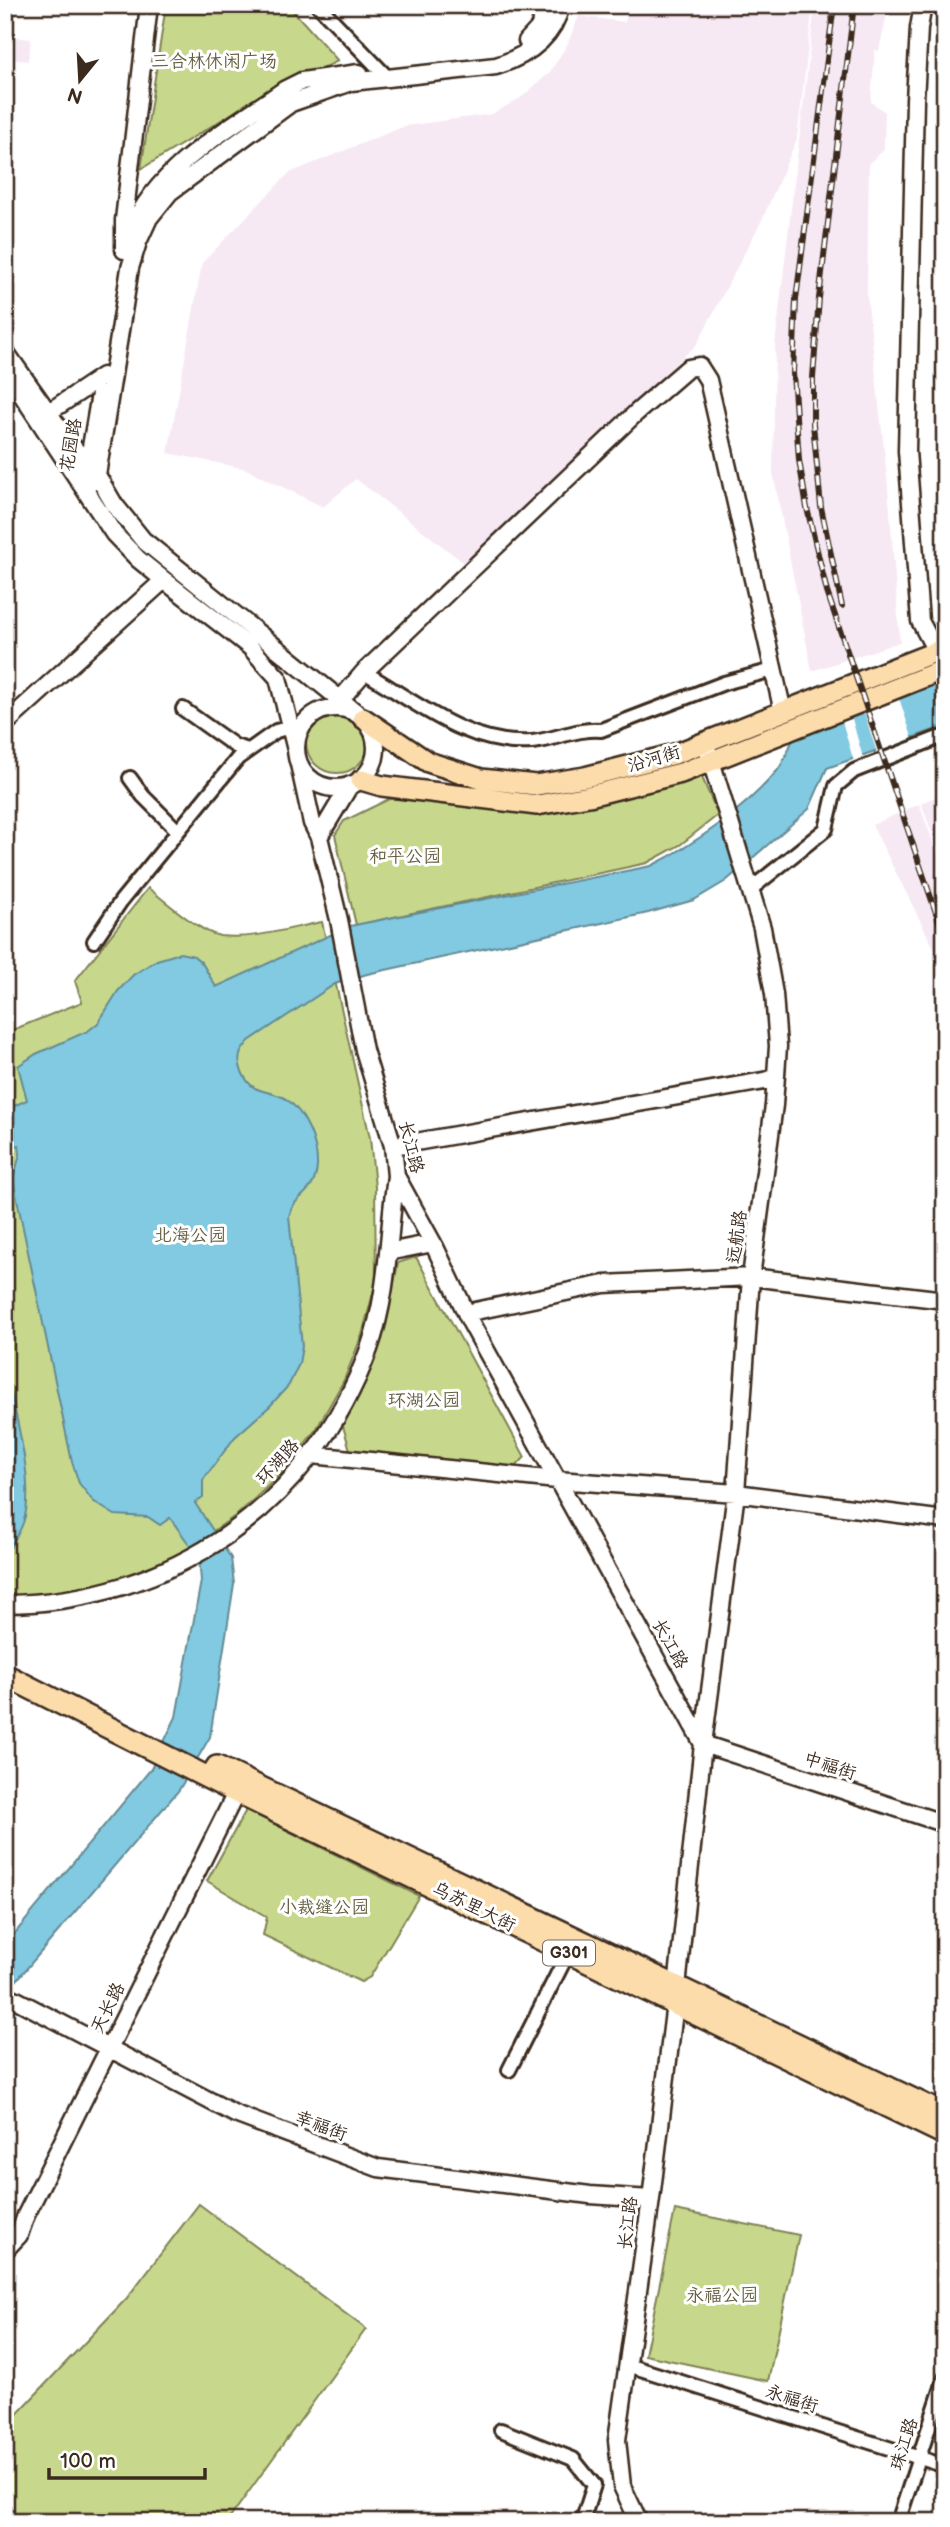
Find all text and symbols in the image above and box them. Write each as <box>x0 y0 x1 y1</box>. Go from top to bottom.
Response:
north arrow <box>46 46 116 116</box>
park label: 三合林休闲广场 <box>151 51 277 72</box>
text: N <box>65 82 86 108</box>
street label: 花园路 <box>56 417 86 473</box>
street label: 沿河街 <box>625 741 683 777</box>
park label: 和平公园 <box>369 846 441 867</box>
street label: 长江路 <box>394 1118 428 1176</box>
street label: 远航路 <box>723 1209 751 1265</box>
park label: 北海公园 <box>154 1225 226 1246</box>
park label: 环湖公园 <box>388 1390 460 1411</box>
street label: 环湖路 <box>252 1435 304 1489</box>
street label: 长江路 <box>648 1615 692 1673</box>
street label: 中福街 <box>801 1748 859 1784</box>
street label: 乌苏里大街 <box>429 1878 519 1936</box>
park label: 小裁缝公园 <box>279 1897 369 1918</box>
road number: G301 <box>543 1940 595 1966</box>
street label: 天长路 <box>87 1979 129 2037</box>
street label: 幸福街 <box>292 2107 350 2145</box>
street label: 长江路 <box>614 2195 642 2251</box>
park label: 永福公园 <box>686 2285 758 2306</box>
street label: 永福街 <box>763 2381 821 2417</box>
street label: 珠江路 <box>886 2415 922 2473</box>
scale bar <box>49 2436 205 2480</box>
text: 100 m <box>60 2449 116 2474</box>

